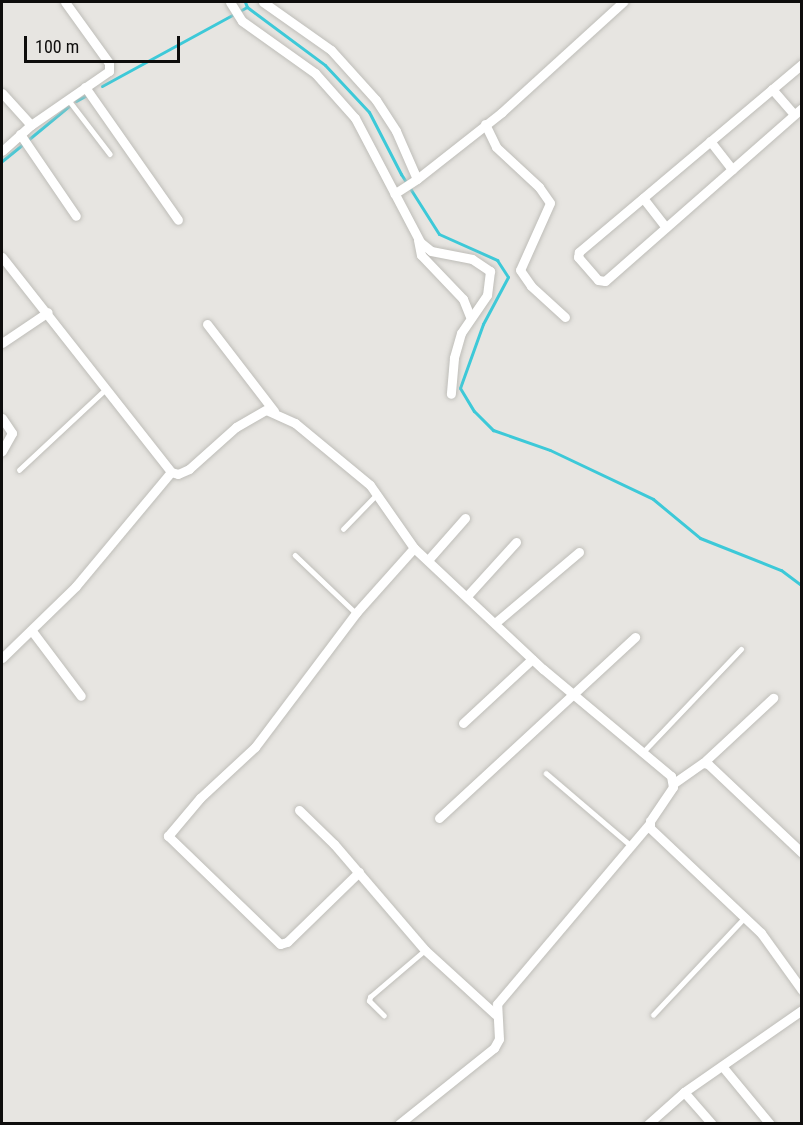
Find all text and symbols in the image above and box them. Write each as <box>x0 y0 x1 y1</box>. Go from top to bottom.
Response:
scale bar <box>27 24 183 62</box>
text: 100 m <box>35 36 79 57</box>

